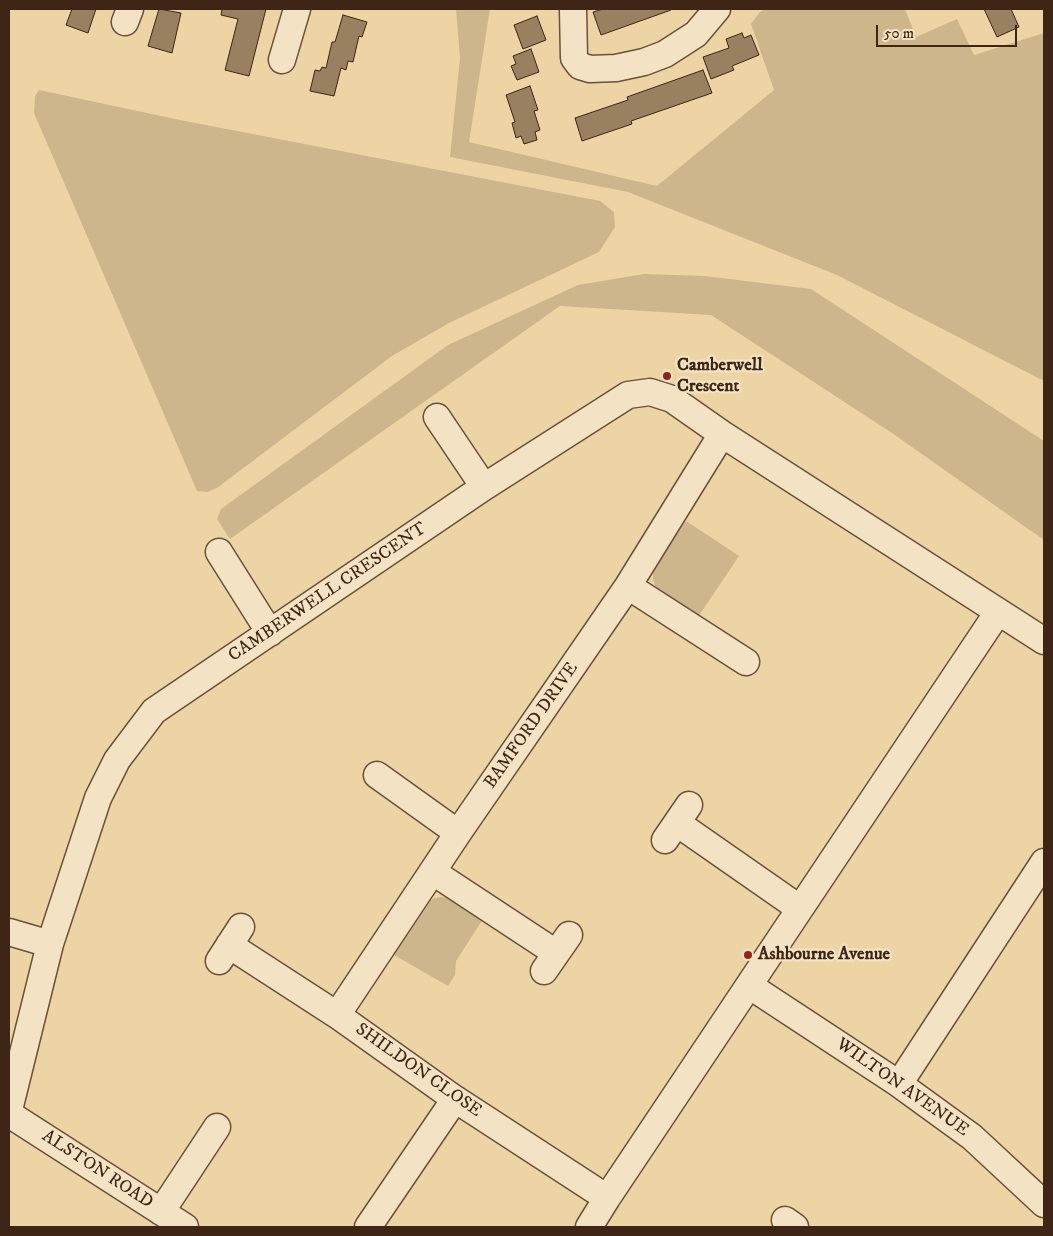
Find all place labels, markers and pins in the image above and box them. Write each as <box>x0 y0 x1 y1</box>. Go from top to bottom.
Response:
place label: Camberwell Crescent <box>677 355 763 398</box>
marker: Camberwell Crescent <box>661 370 673 382</box>
place label: Ashbourne Avenue <box>758 944 890 966</box>
marker: Ashbourne Avenue <box>742 949 754 961</box>

